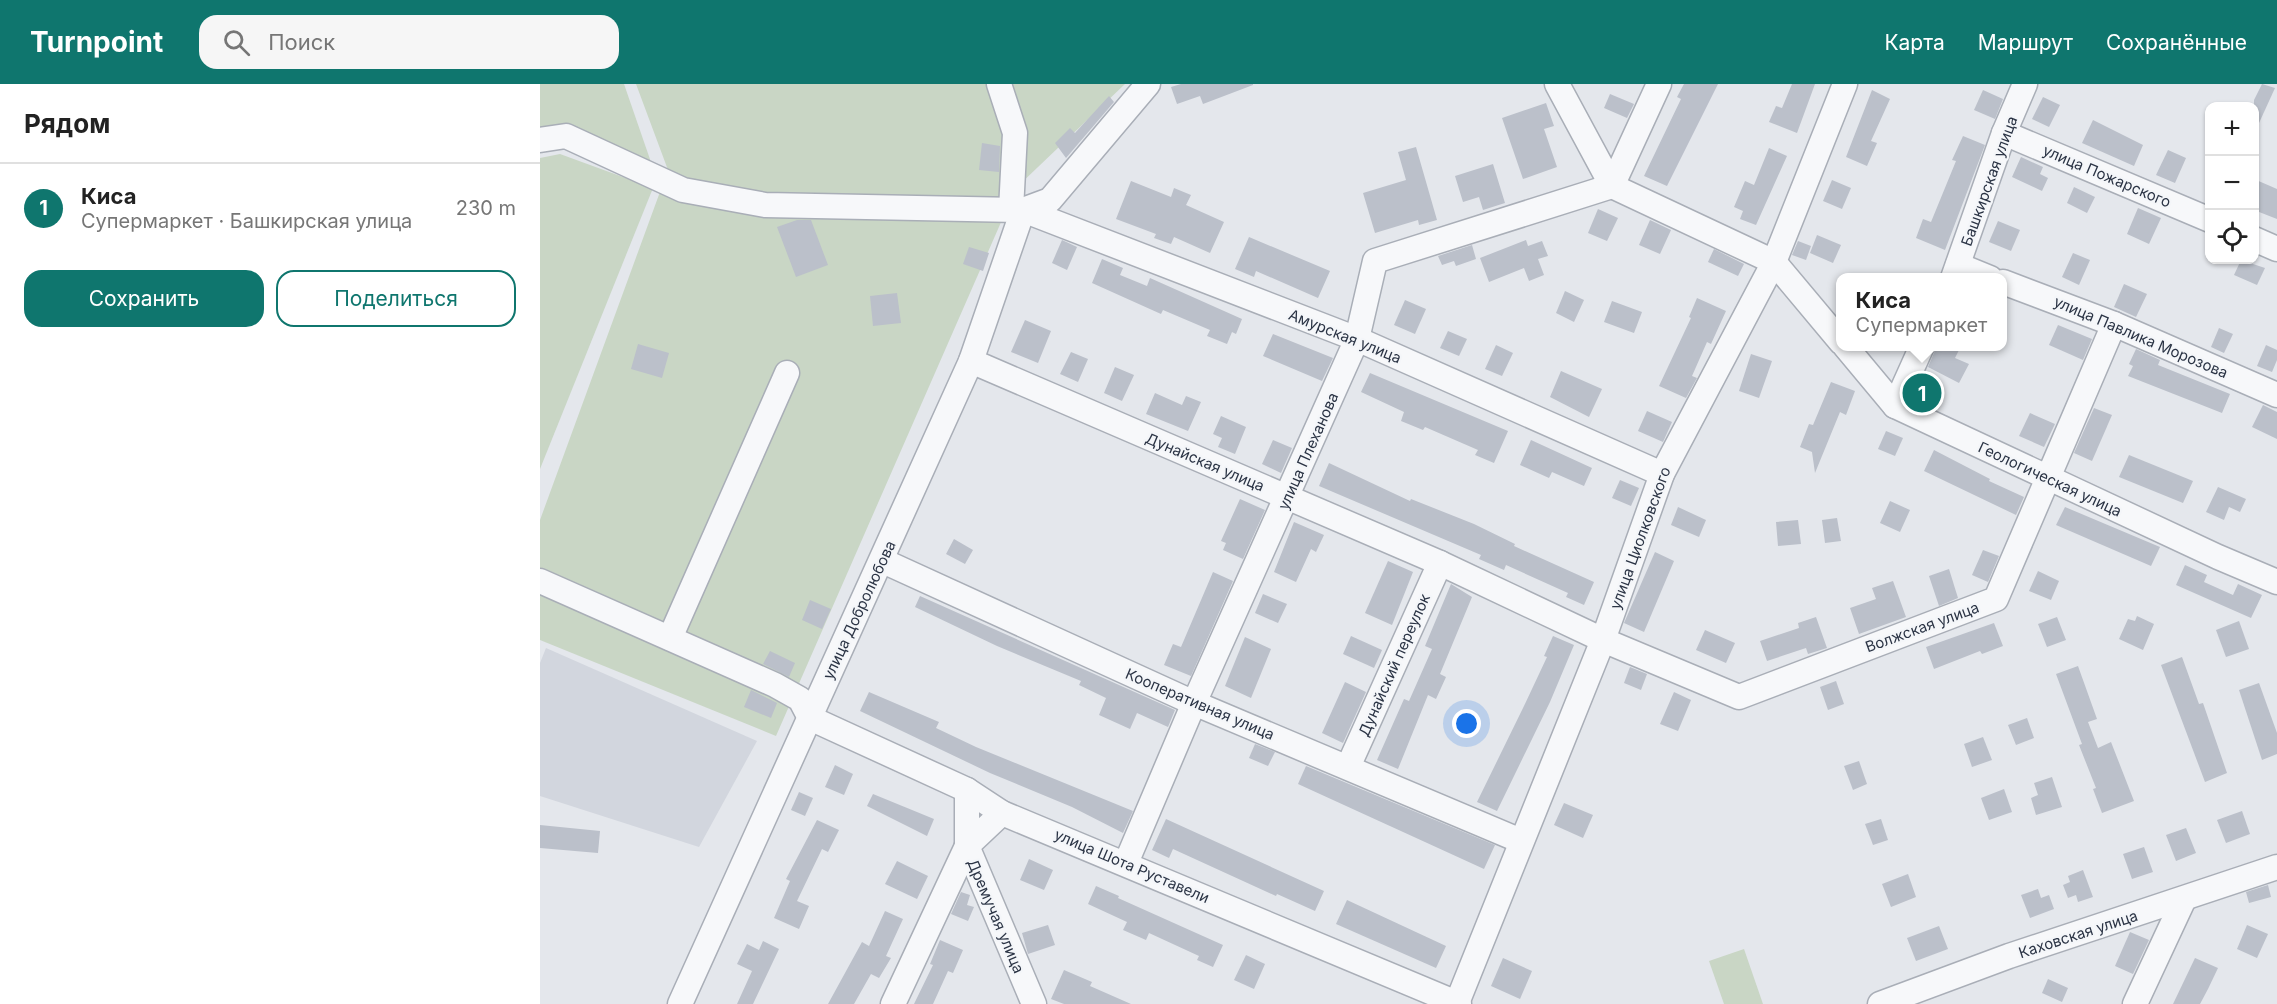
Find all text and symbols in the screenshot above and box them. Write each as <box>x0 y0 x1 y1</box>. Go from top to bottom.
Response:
search box <box>199 15 619 69</box>
text: Turnpoint <box>30 25 163 59</box>
icon: search <box>220 26 253 59</box>
text: Поиск <box>268 29 335 55</box>
text: Карта <box>1884 30 1945 55</box>
text: Маршрут <box>1978 30 2073 55</box>
text: Сохранённые <box>2106 30 2247 55</box>
map controls <box>2205 102 2259 264</box>
button: + <box>2205 102 2259 156</box>
text: Рядом <box>24 108 110 139</box>
street label: Башкирская улица <box>1957 113 2021 249</box>
street label: улица Пожарского <box>2040 140 2174 212</box>
button: − <box>2205 156 2259 210</box>
text: Киса <box>81 183 136 209</box>
text: 1 <box>39 196 48 220</box>
text: 230 m <box>456 196 516 220</box>
text: Супермаркет · Башкирская улица <box>81 209 412 233</box>
button: locate <box>2205 210 2259 264</box>
button: Сохранить <box>24 270 264 327</box>
button: Поделиться <box>276 270 516 327</box>
popup <box>1836 273 2007 351</box>
text: Киса <box>1856 287 1911 313</box>
street label: улица Павлика Морозова <box>2051 292 2231 382</box>
street label: Амурская улица <box>1286 305 1404 367</box>
text: Супермаркет <box>1856 313 1987 337</box>
pin: 1 <box>1902 370 1942 416</box>
street label: улица Плеханова <box>1274 389 1342 513</box>
street label: Дунайская улица <box>1143 428 1267 496</box>
street label: Геологическая улица <box>1975 437 2125 521</box>
street label: улица Циолковского <box>1605 464 1675 612</box>
street label: улица Добролюбова <box>818 537 900 683</box>
street label: Дунайский переулок <box>1354 591 1434 739</box>
street label: Волжская улица <box>1863 598 1981 656</box>
street label: Кооперативная улица <box>1123 664 1277 744</box>
your location <box>1452 709 1481 738</box>
street label: улица Шота Руставели <box>1052 825 1212 907</box>
street label: Дремучая улица <box>963 856 1029 976</box>
street label: Каховская улица <box>2016 906 2140 962</box>

